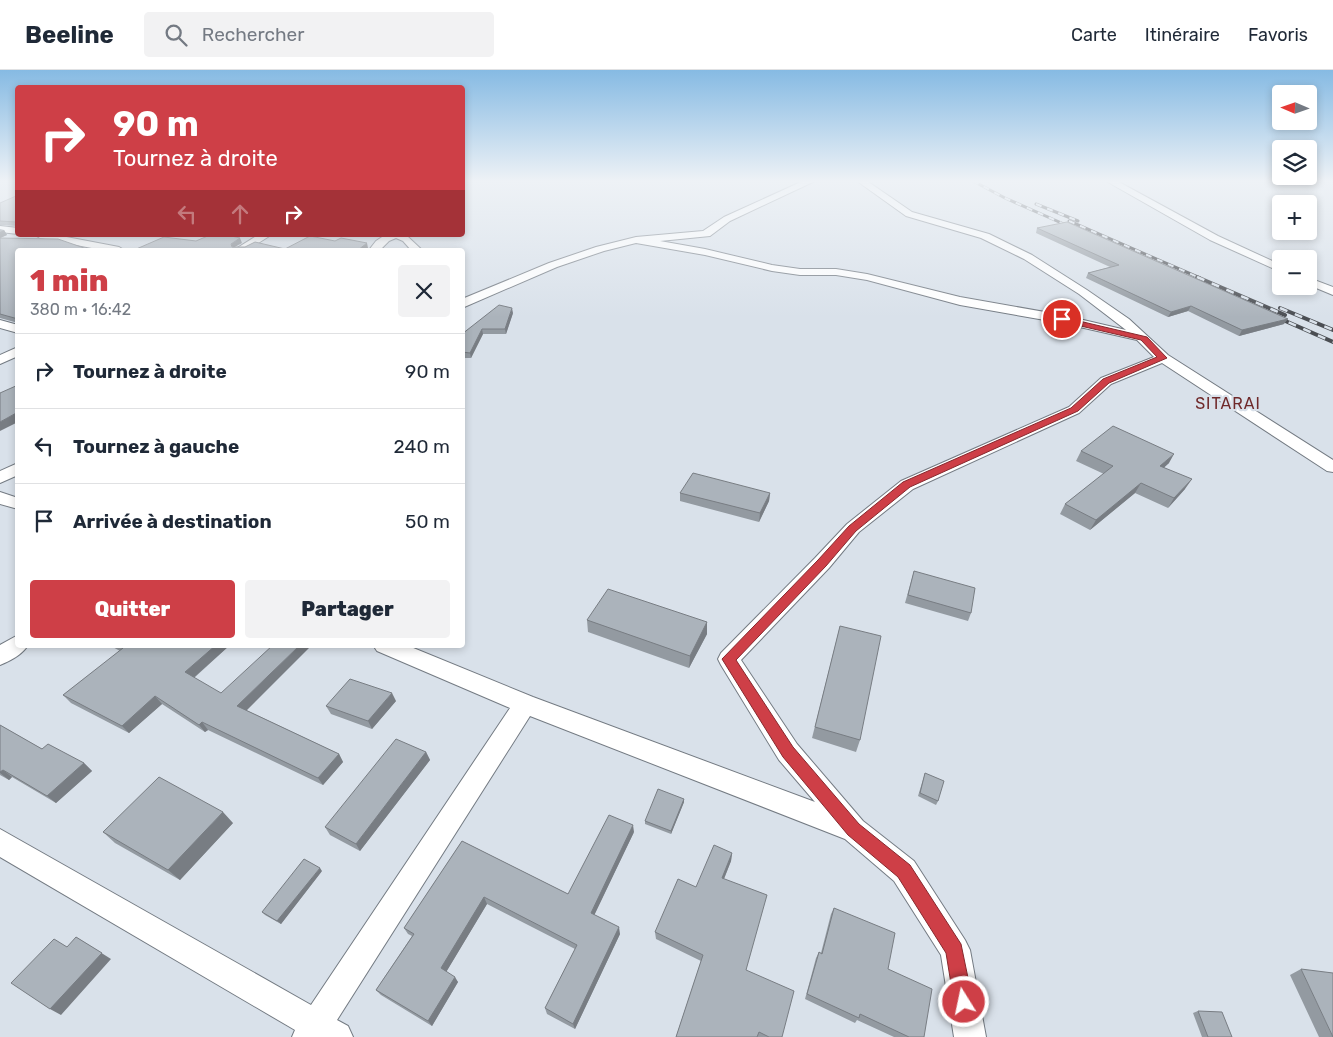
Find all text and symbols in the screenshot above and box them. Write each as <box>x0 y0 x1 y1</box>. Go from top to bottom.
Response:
search box <box>144 12 494 57</box>
text: Beeline <box>25 21 114 49</box>
icon: search <box>162 21 190 49</box>
text: Rechercher <box>202 23 304 46</box>
text: Carte <box>1071 24 1117 46</box>
text: Itinéraire <box>1145 24 1220 46</box>
text: Favoris <box>1248 24 1308 46</box>
north arrow <box>1272 85 1318 130</box>
map controls <box>1272 85 1317 295</box>
text: 90 m <box>113 103 199 145</box>
icon: right <box>30 105 95 170</box>
button: layers <box>1272 140 1317 185</box>
text: Tournez à droite <box>113 145 278 172</box>
button: + <box>1272 195 1317 240</box>
icon: left <box>173 200 201 228</box>
icon: ahead <box>226 200 254 228</box>
icon: right <box>279 200 307 228</box>
button: − <box>1272 250 1317 295</box>
text: 1 min <box>30 263 108 299</box>
button: close <box>398 265 450 317</box>
pin <box>1041 298 1083 340</box>
text: 380 m · 16:42 <box>30 300 131 319</box>
icon: arrive <box>1048 305 1076 333</box>
icon: right <box>30 357 58 385</box>
text: Tournez à droite <box>73 360 227 383</box>
text: 90 m <box>405 360 450 383</box>
district label: SITARAI <box>1195 394 1261 413</box>
icon: left <box>30 432 58 460</box>
text: Tournez à gauche <box>73 435 239 458</box>
text: 240 m <box>394 435 450 458</box>
icon: arrive <box>30 507 58 535</box>
text: Arrivée à destination <box>73 510 272 533</box>
text: 50 m <box>405 510 450 533</box>
button: Quitter <box>30 580 235 638</box>
button: Partager <box>245 580 450 638</box>
position arrow <box>937 975 989 1027</box>

